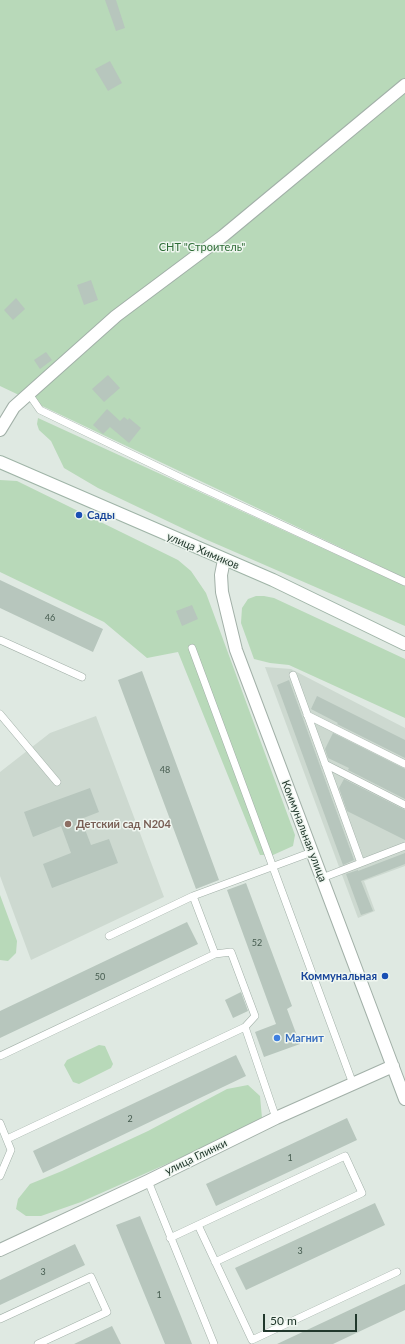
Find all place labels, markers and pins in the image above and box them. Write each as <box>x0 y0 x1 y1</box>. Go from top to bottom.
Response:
place label: Сады <box>87 508 115 522</box>
marker: Сады <box>74 510 84 520</box>
place label: Детский сад N204 <box>76 817 171 831</box>
marker: Детский сад N204 <box>63 819 73 829</box>
place label: Коммунальная <box>301 969 377 983</box>
marker: Коммунальная <box>380 971 390 981</box>
place label: Магнит <box>285 1031 324 1045</box>
marker: Магнит <box>272 1033 282 1043</box>

